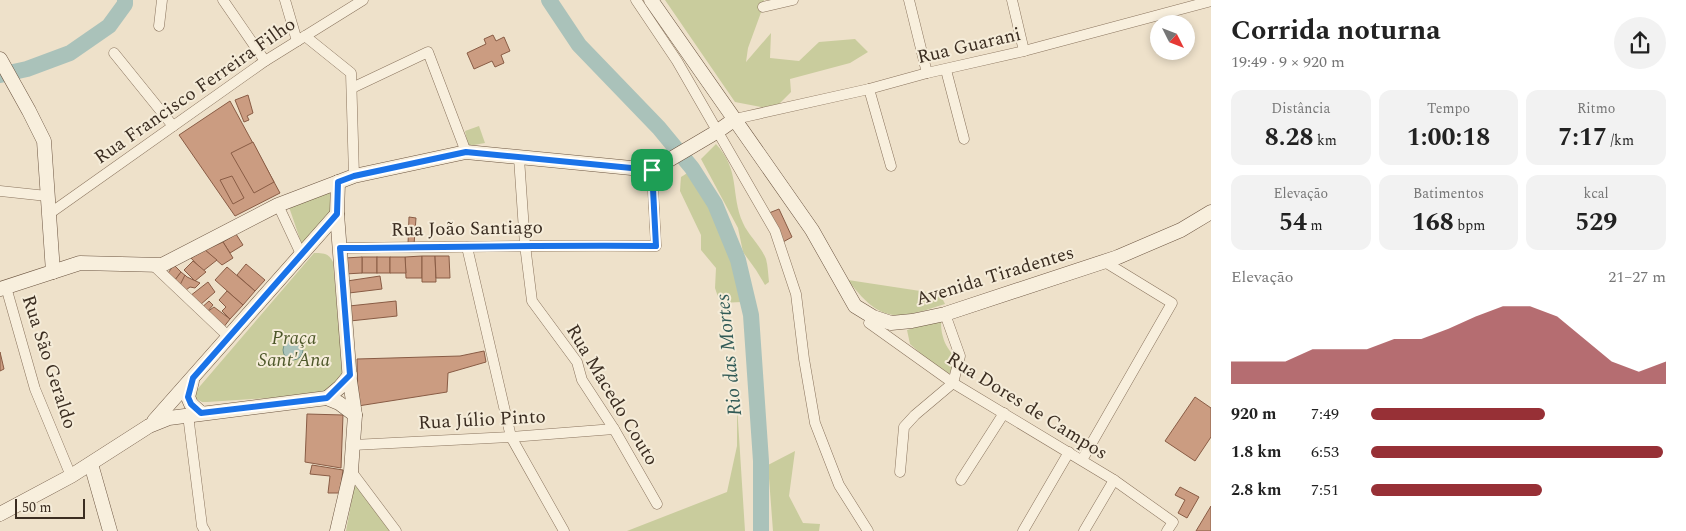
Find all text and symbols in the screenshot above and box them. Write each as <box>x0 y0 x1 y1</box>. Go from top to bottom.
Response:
text: Corrida noturna <box>1231 9 1441 52</box>
street label: Rua Francisco Ferreira Filho <box>88 10 302 172</box>
north arrow <box>1150 15 1195 60</box>
map controls <box>1150 15 1195 60</box>
button: share <box>1614 17 1666 69</box>
street label: Rua Guarani <box>914 20 1024 72</box>
text: 19:49 · 9 × 920 m <box>1231 50 1345 74</box>
text: Distância <box>1271 98 1330 119</box>
text: Tempo <box>1427 98 1470 119</box>
text: Ritmo <box>1577 98 1615 119</box>
text: 8.28 <box>1265 119 1314 157</box>
text: 1:00:18 <box>1407 119 1490 157</box>
text: 7:17 <box>1558 119 1607 157</box>
text: km <box>1314 130 1337 151</box>
text: /km <box>1607 130 1634 151</box>
pin <box>631 149 673 191</box>
icon: arrive <box>638 156 666 184</box>
text: Elevação <box>1273 183 1328 204</box>
text: Batimentos <box>1413 183 1484 204</box>
text: kcal <box>1584 183 1609 204</box>
text: 54 <box>1279 204 1307 242</box>
text: 168 <box>1412 204 1454 242</box>
text: 529 <box>1575 204 1617 242</box>
street label: Rua João Santiago <box>391 213 543 245</box>
text: m <box>1307 215 1323 236</box>
text: bpm <box>1454 215 1485 236</box>
street label: Avenida Tiradentes <box>912 238 1078 314</box>
text: Elevação <box>1231 265 1294 289</box>
text: 21–27 m <box>1608 265 1666 289</box>
street label: Rua São Geraldo <box>14 291 84 433</box>
water label: Rio das Mortes <box>708 292 750 418</box>
street label: Rua Macedo Couto <box>558 319 666 471</box>
park label: Praça Sant'Ana <box>258 324 330 375</box>
street label: Rua Dores de Campos <box>941 345 1113 467</box>
street label: Rua Júlio Pinto <box>417 402 547 438</box>
text: 920 m <box>1231 402 1276 426</box>
text: 7:49 <box>1311 402 1339 426</box>
text: 1.8 km <box>1231 440 1281 464</box>
text: 6:53 <box>1311 440 1339 464</box>
text: 2.8 km <box>1231 478 1281 502</box>
text: 7:51 <box>1311 478 1339 502</box>
scale bar <box>15 496 85 519</box>
text: 50 m <box>22 497 52 518</box>

